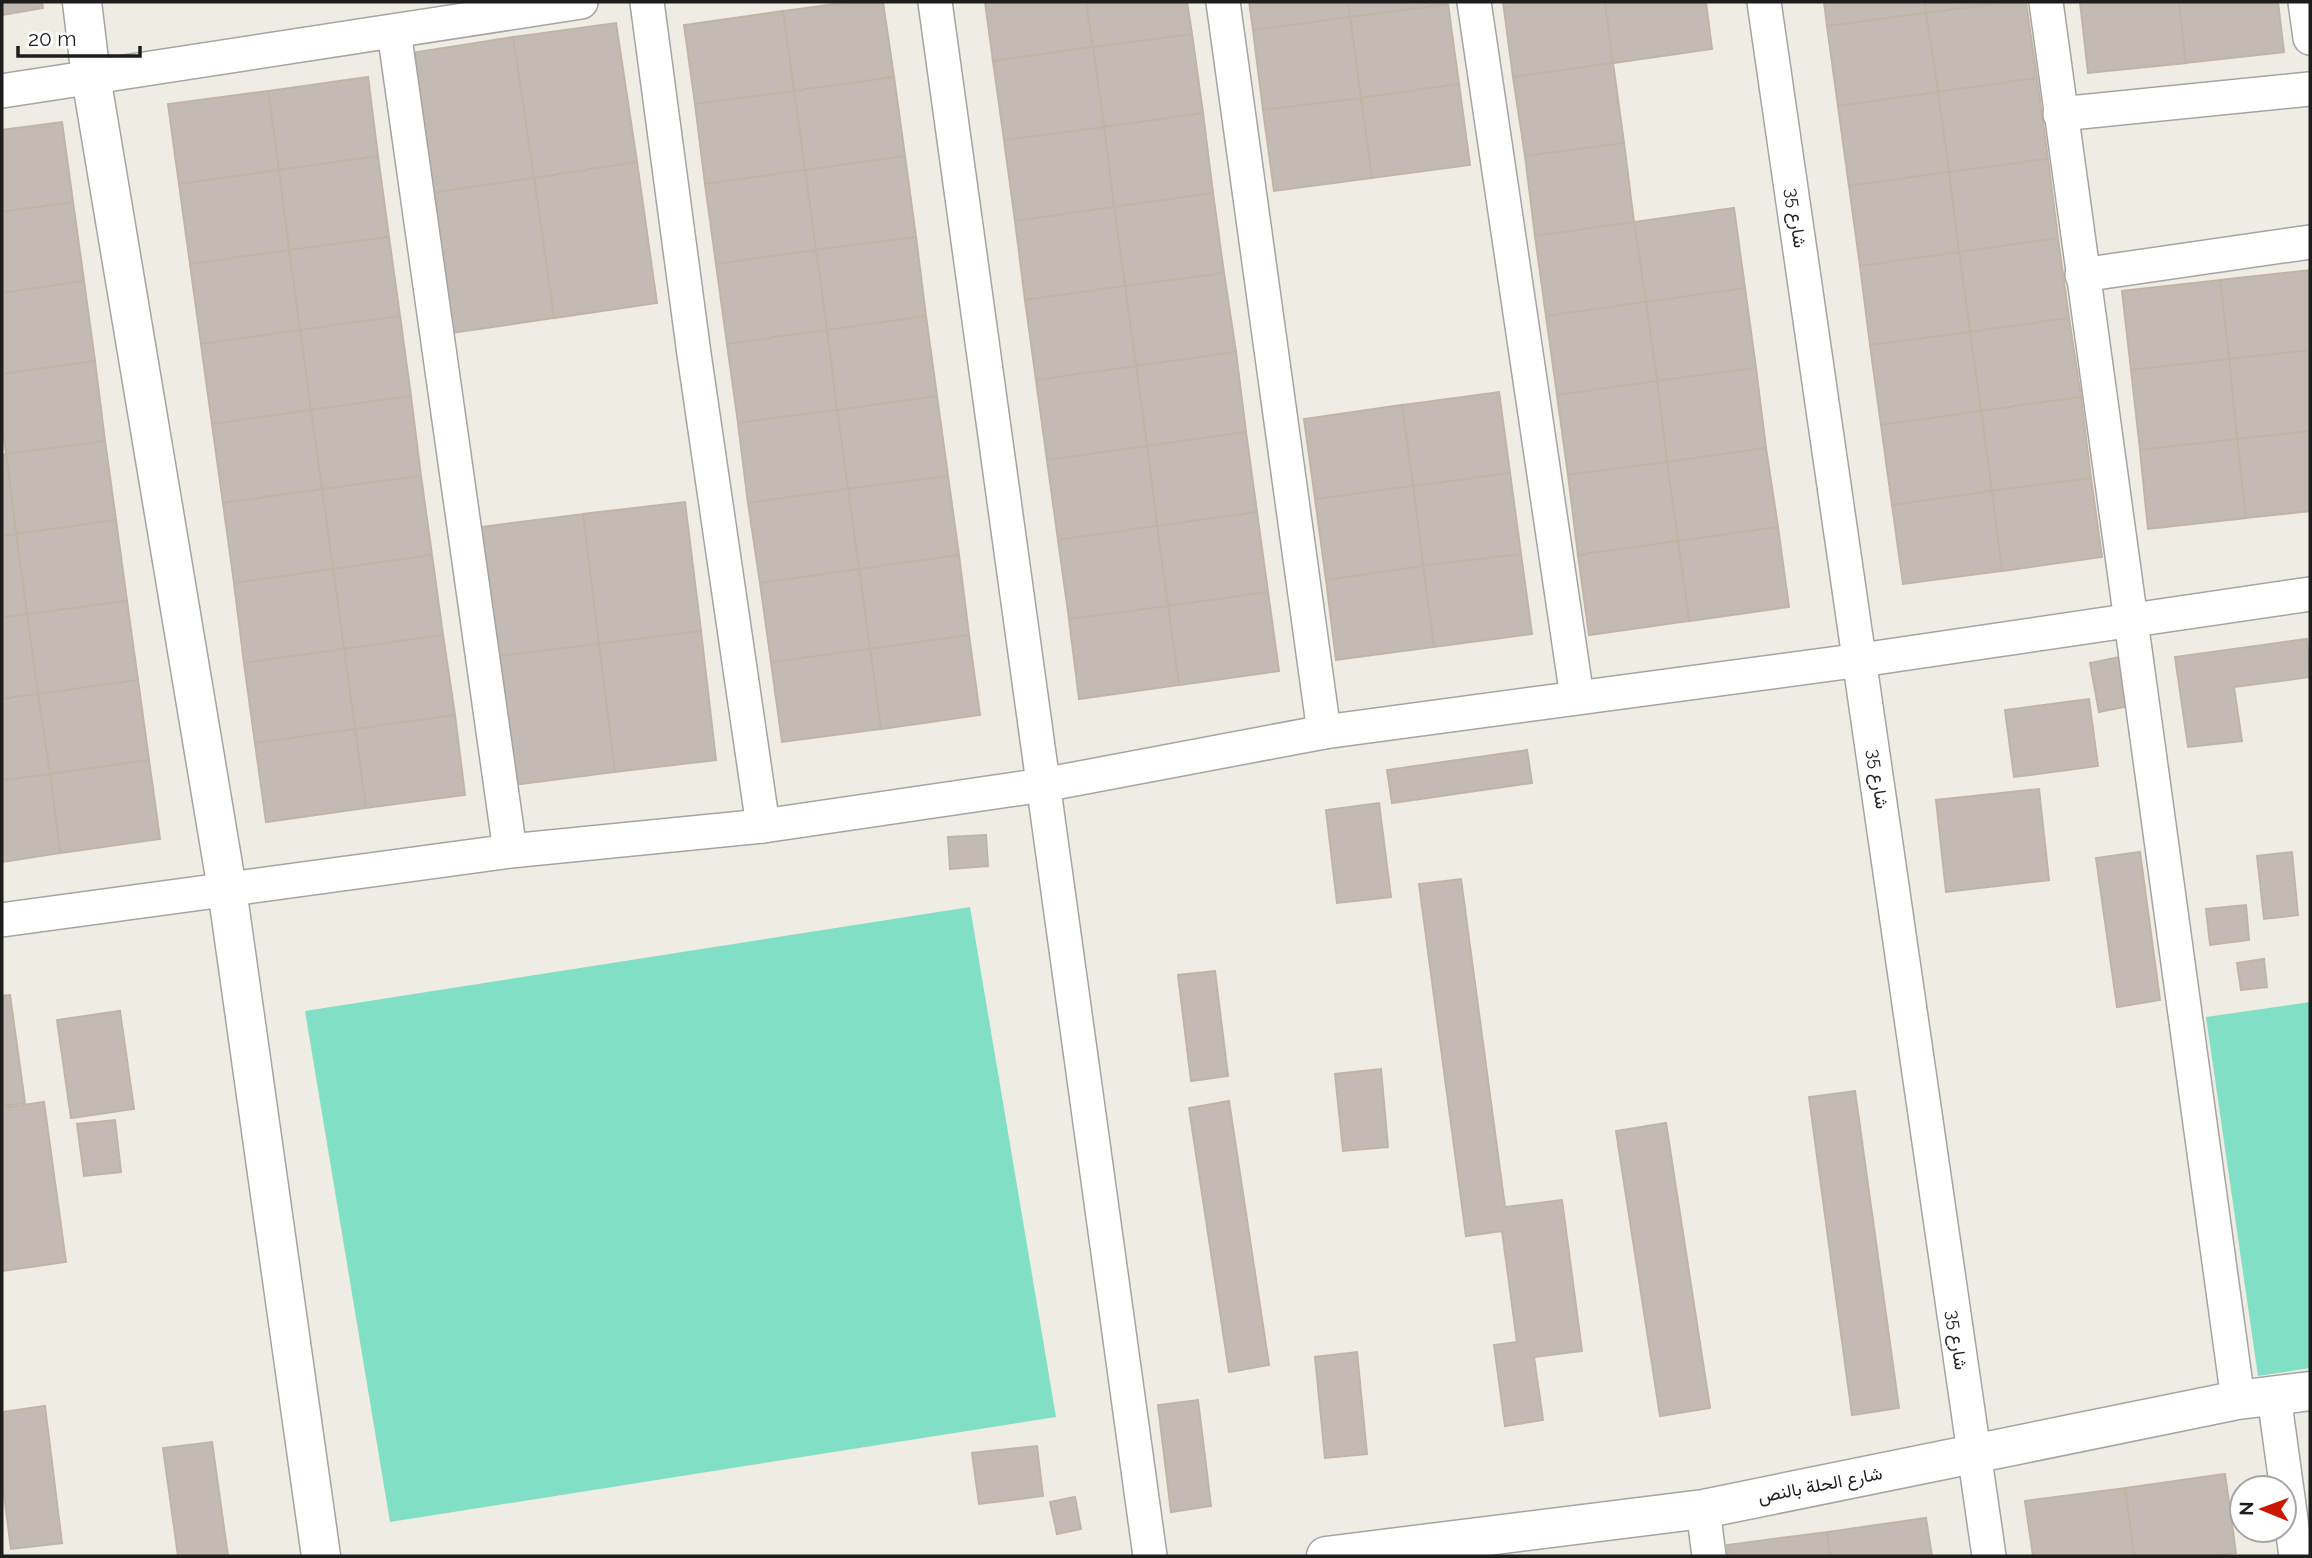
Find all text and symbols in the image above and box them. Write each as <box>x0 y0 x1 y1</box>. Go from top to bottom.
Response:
scale bar <box>18 14 140 58</box>
text: 20 m <box>28 26 76 51</box>
street label: شارع 35 <box>1780 187 1811 249</box>
street label: شارع 35 <box>1862 748 1893 810</box>
street label: شارع 35 <box>1941 1309 1972 1371</box>
street label: شارع الحلة بالنص <box>1756 1462 1884 1509</box>
north arrow <box>2228 1474 2298 1544</box>
text: N <box>2235 1501 2257 1516</box>

